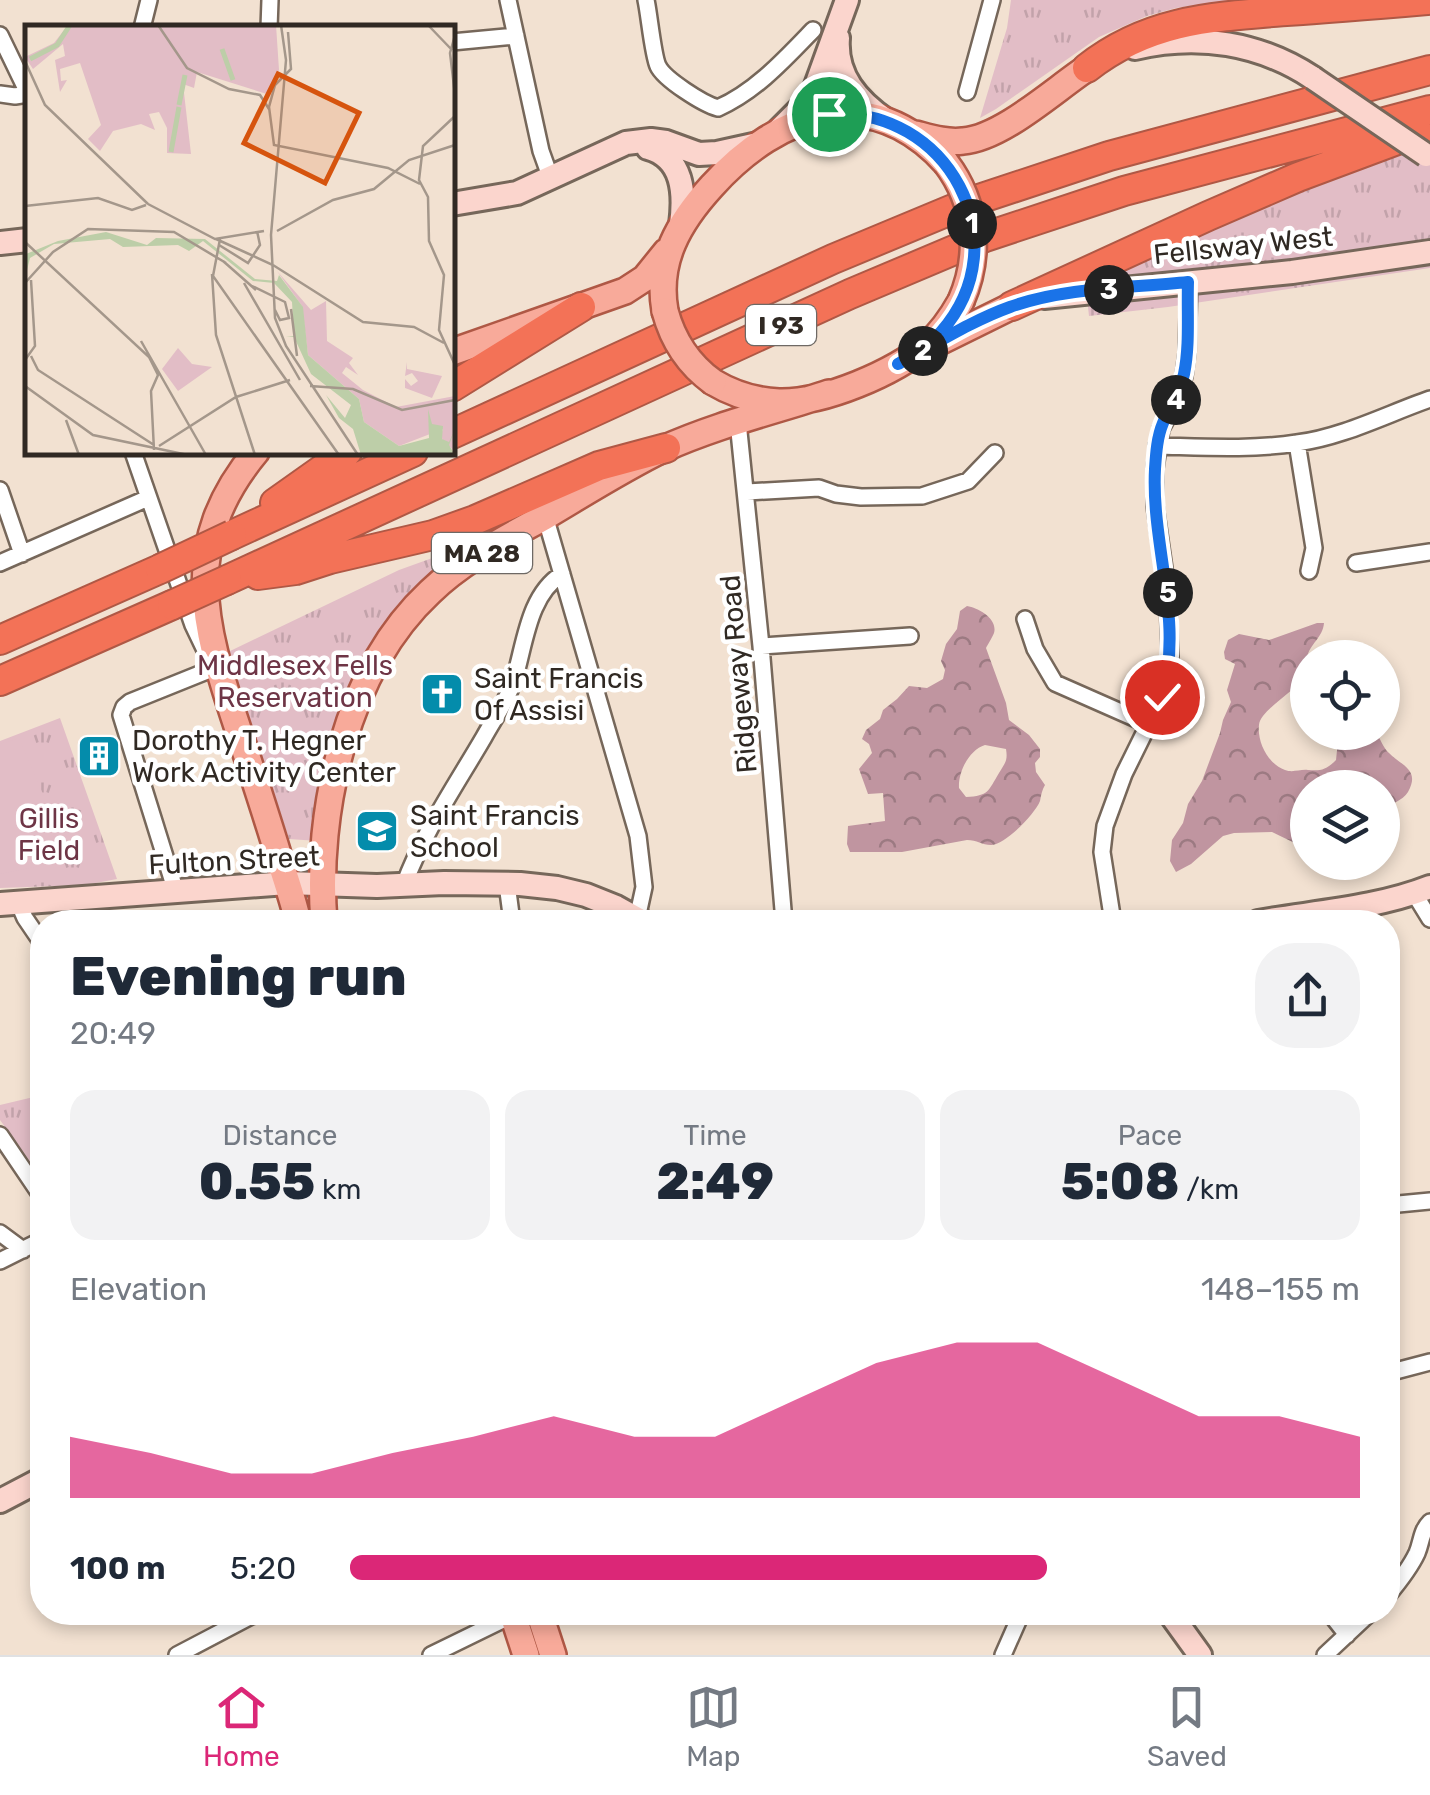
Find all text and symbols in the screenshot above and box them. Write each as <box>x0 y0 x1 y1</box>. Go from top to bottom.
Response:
inset map <box>25 25 455 455</box>
pin <box>787 72 872 157</box>
icon: arrive <box>802 87 857 142</box>
pin: 1 <box>947 199 997 249</box>
text: 1 <box>965 207 979 240</box>
street label: Fellsway West <box>1152 220 1334 271</box>
pin: 3 <box>1084 265 1134 315</box>
text: 3 <box>1100 273 1118 306</box>
road number: I 93 <box>746 305 816 345</box>
pin: 2 <box>898 326 948 376</box>
text: 2 <box>914 334 932 367</box>
pin: 4 <box>1151 375 1201 425</box>
text: 4 <box>1166 383 1186 416</box>
road number: MA 28 <box>432 533 532 573</box>
pin: 5 <box>1143 568 1193 618</box>
street label: Ridgeway Road <box>713 573 764 774</box>
text: 5 <box>1159 576 1177 609</box>
map controls <box>1290 640 1400 880</box>
button: locate <box>1290 640 1400 750</box>
park label: Middlesex Fells Reservation <box>197 649 393 714</box>
pin <box>1120 655 1205 740</box>
place label: Saint Francis Of Assisi <box>474 662 644 727</box>
icon: check <box>1135 670 1190 725</box>
church icon: Saint Francis Of Assisi <box>419 671 465 717</box>
place label: Dorothy T. Hegner Work Activity Center <box>132 724 396 789</box>
building icon: Dorothy T. Hegner Work Activity Center <box>76 733 122 779</box>
button: layers <box>1290 770 1400 880</box>
place label: Saint Francis School <box>410 799 580 864</box>
park label: Gillis Field <box>18 802 80 867</box>
school or university icon: Saint Francis School <box>354 808 400 854</box>
street label: Fulton Street <box>148 840 321 881</box>
button: share <box>1255 943 1360 1048</box>
text: Evening run <box>70 944 407 1009</box>
text: 20:49 <box>70 1014 156 1052</box>
text: Distance <box>223 1119 337 1152</box>
text: Time <box>683 1119 747 1152</box>
text: Pace <box>1118 1119 1182 1152</box>
text: 0.55 <box>199 1152 315 1212</box>
text: 2:49 <box>656 1152 774 1212</box>
text: 5:08 <box>1061 1152 1179 1212</box>
text: km <box>315 1173 361 1206</box>
text: /km <box>1179 1173 1239 1206</box>
text: Elevation <box>70 1270 207 1308</box>
text: 148–155 m <box>1201 1270 1360 1308</box>
text: 100 m <box>70 1549 166 1587</box>
text: 5:20 <box>230 1549 296 1587</box>
tab: Home <box>203 1680 280 1773</box>
tab: Map <box>686 1680 741 1773</box>
tab: Saved <box>1147 1680 1227 1773</box>

